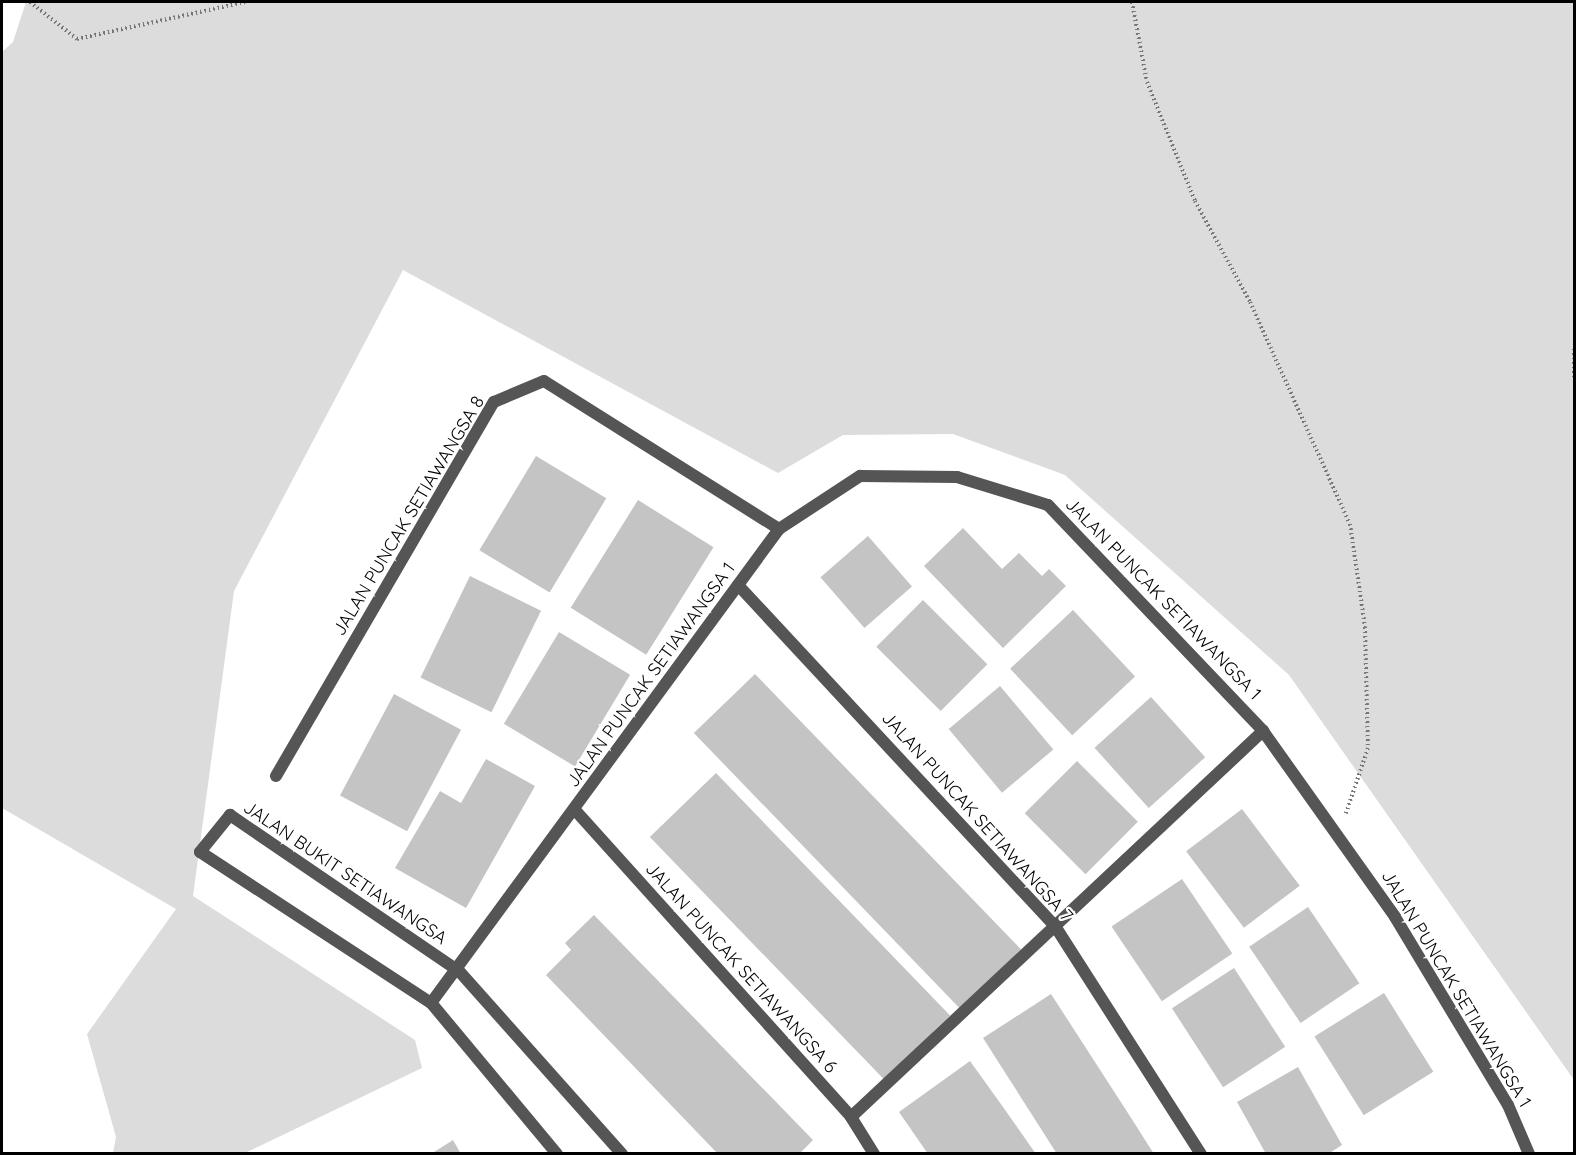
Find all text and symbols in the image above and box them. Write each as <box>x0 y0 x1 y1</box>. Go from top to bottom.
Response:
street label: JALAN PUNCAK SETIAWANGSA 8 <box>329 392 489 640</box>
street label: JALAN PUNCAK SETIAWANGSA 1 <box>1061 493 1265 705</box>
street label: JALAN PUNCAK SETIAWANGSA 1 <box>562 558 740 792</box>
street label: JALAN PUNCAK SETIAWANGSA 7 <box>877 708 1077 926</box>
street label: JALAN BUKIT SETIAWANGSA <box>239 797 451 949</box>
street label: JALAN PUNCAK SETIAWANGSA 6 <box>641 858 841 1078</box>
street label: JALAN PUNCAK SETIAWANGSA 1 <box>1377 867 1535 1111</box>

